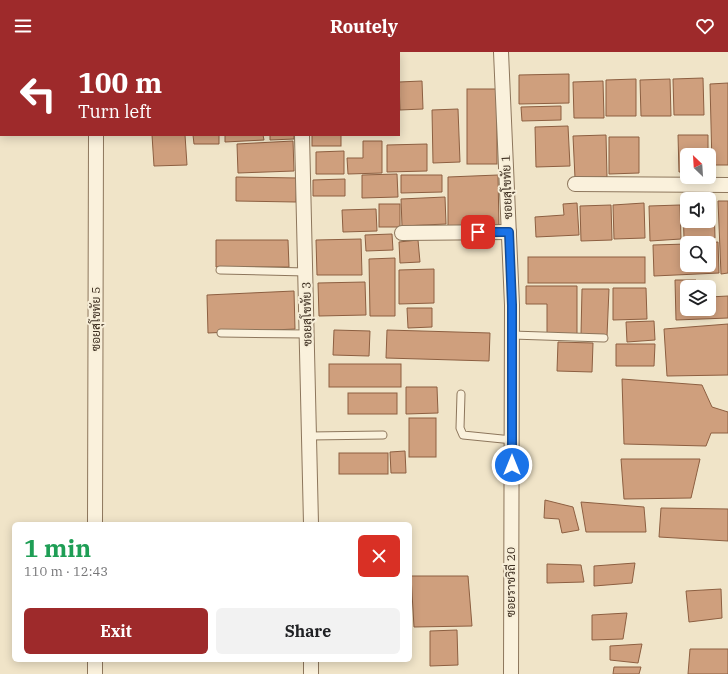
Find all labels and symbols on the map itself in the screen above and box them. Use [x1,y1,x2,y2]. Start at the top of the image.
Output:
north arrow [680,148,716,184]
street label: ซอยสุโขทัย 1 [498,154,517,220]
pin [461,215,495,249]
street label: ซอยสุโขทัย 3 [298,282,317,346]
street label: ซอยสุโขทัย 5 [88,287,105,351]
position arrow [491,444,533,486]
street label: ซอยราชวิถี 20 [503,547,518,617]

